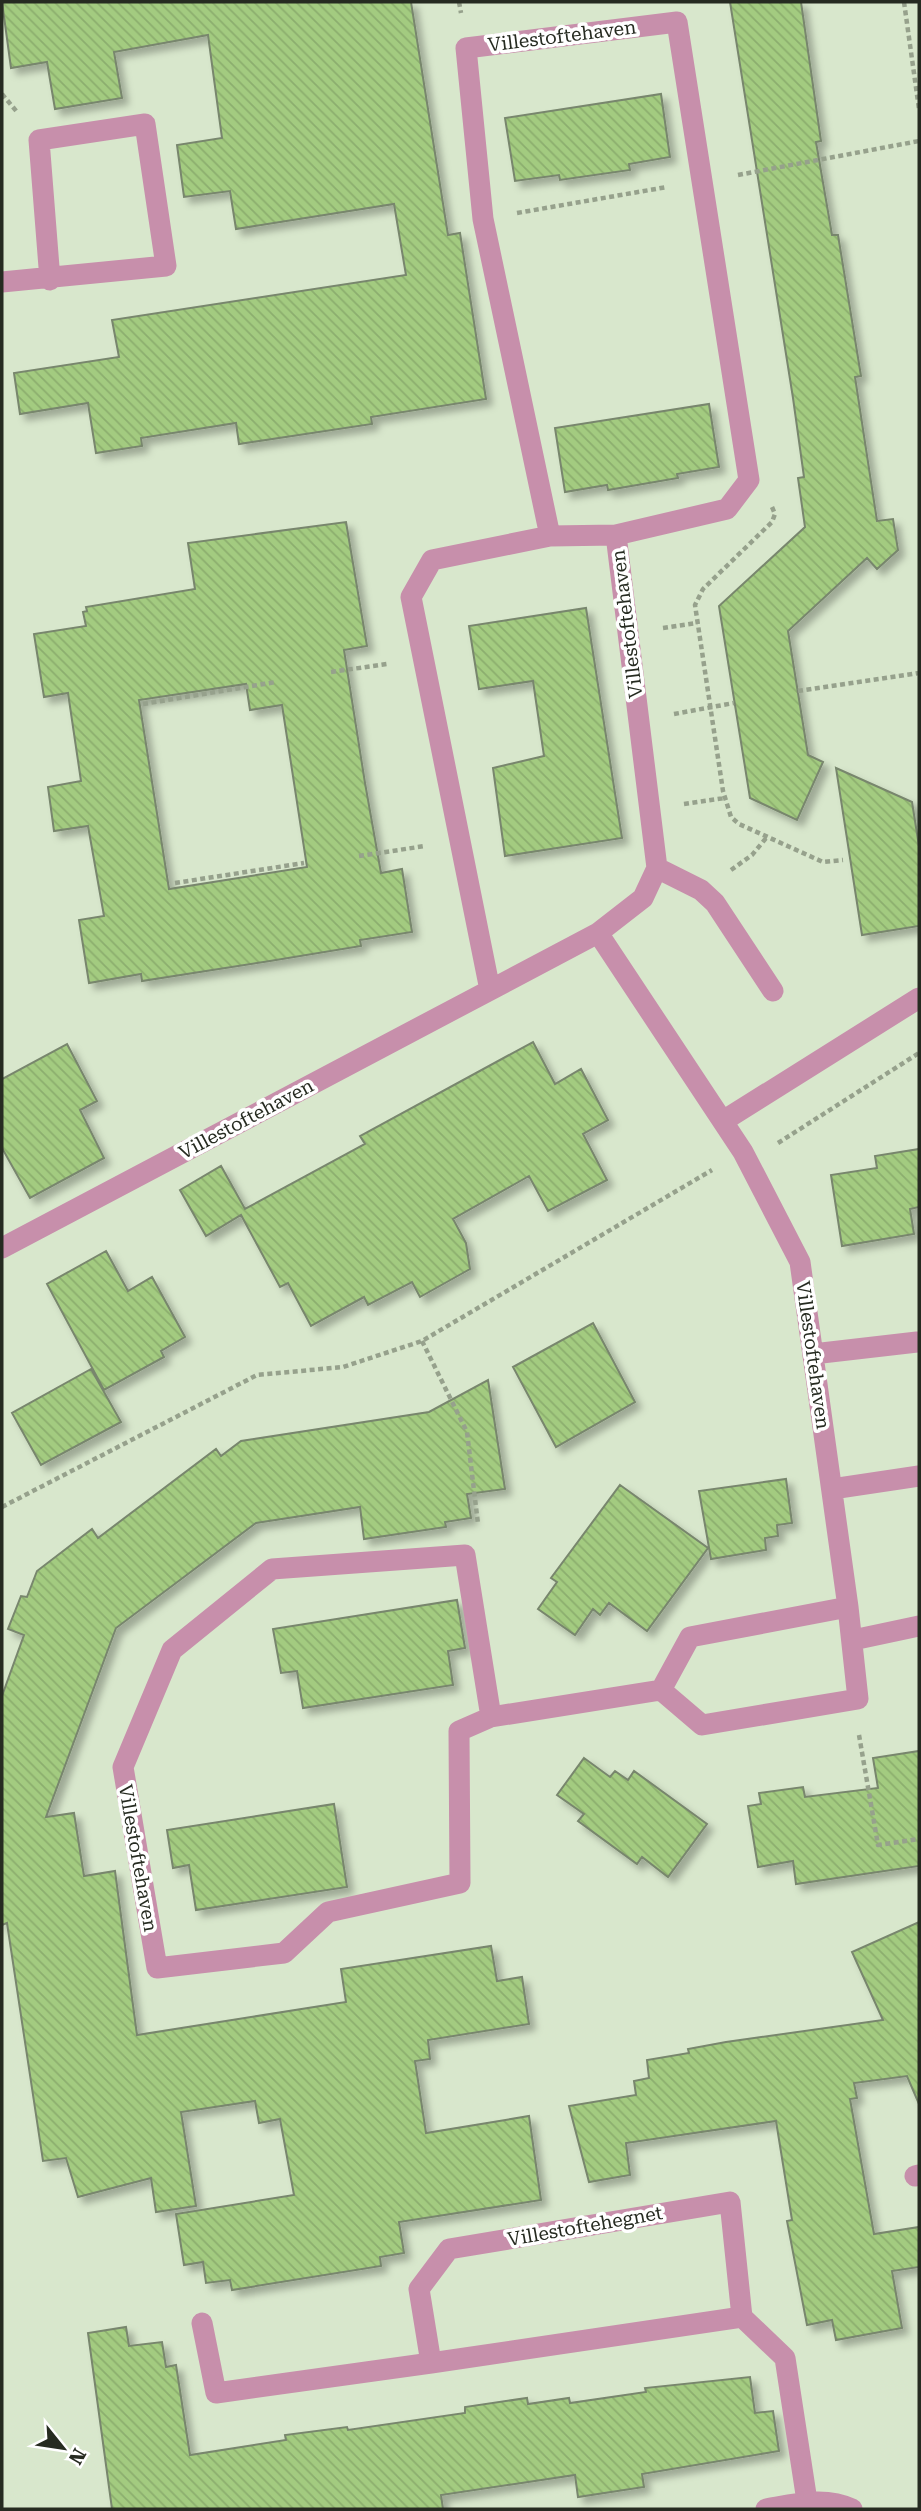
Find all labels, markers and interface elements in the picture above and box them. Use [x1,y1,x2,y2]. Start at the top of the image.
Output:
street label: Villestoftehaven [487,15,637,57]
street label: Villestoftehaven [606,549,648,699]
street label: Villestoftehaven [175,1074,317,1164]
street label: Villestoftehaven [791,1279,835,1431]
street label: Villestoftehaven [114,1783,162,1933]
street label: Villestoftehegnet [506,2201,664,2251]
north arrow [28,2413,98,2483]
text: N [63,2444,91,2469]

